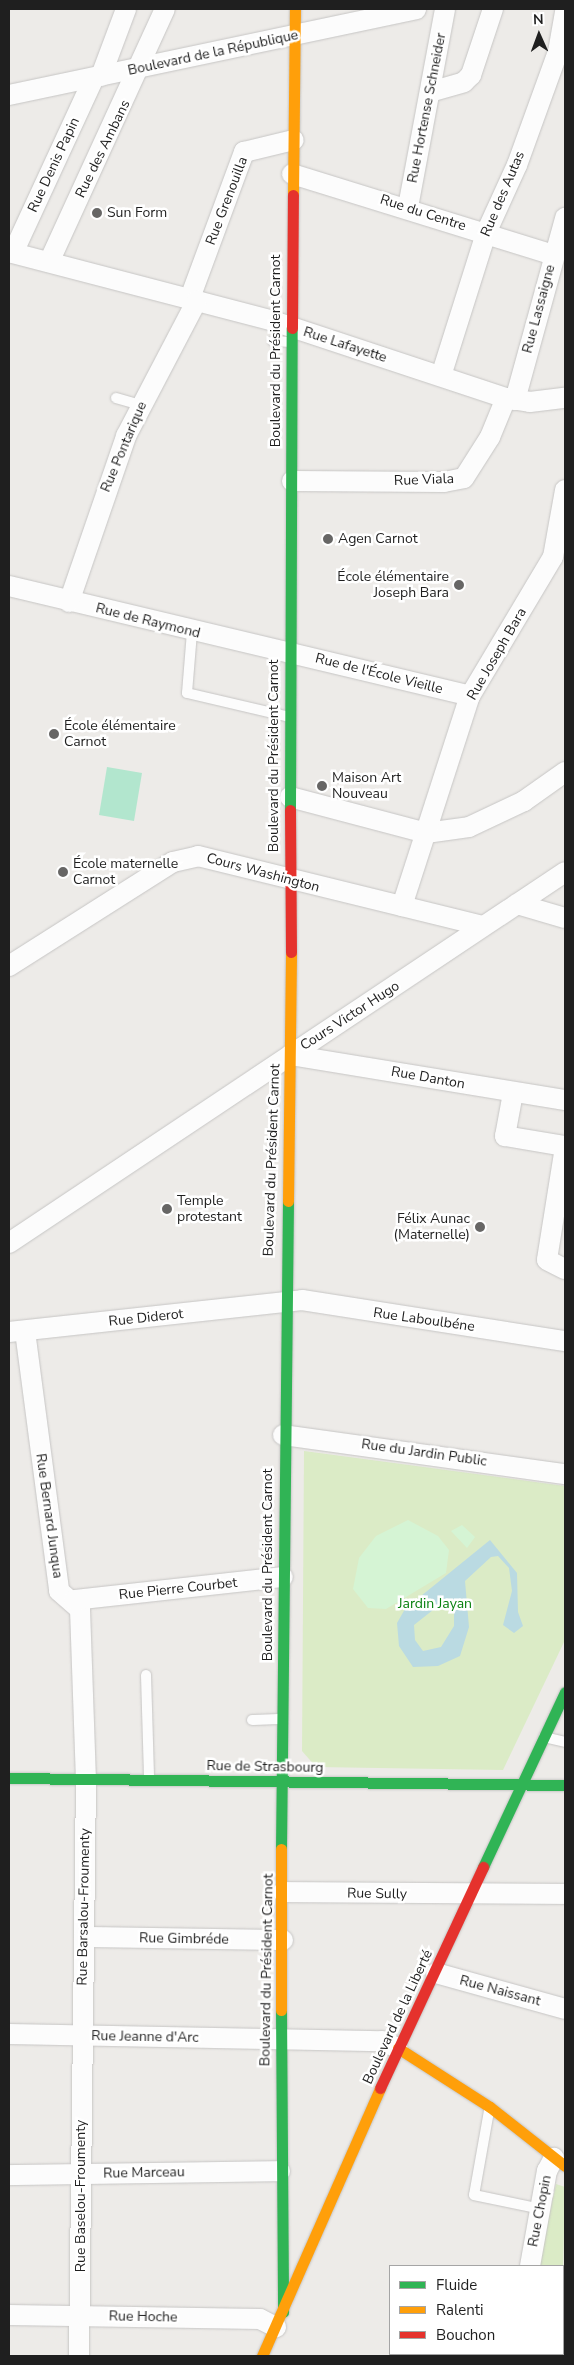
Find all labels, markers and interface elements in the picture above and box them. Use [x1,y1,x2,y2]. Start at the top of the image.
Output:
north arrow [514,10,564,60]
text: N [533,10,544,29]
street label: Boulevard de la République [126,27,300,79]
street label: Rue Hortense Schneider [404,32,450,184]
street label: Rue des Ambans [72,97,134,201]
street label: Rue Denis Papin [25,115,83,215]
street label: Rue des Autas [477,149,529,239]
street label: Rue Grenouilla [202,154,252,248]
street label: Rue du Centre [378,191,468,235]
place label: Sun Form [107,205,167,221]
marker: Sun Form [91,207,103,219]
street label: Boulevard du Président Carnot [268,255,284,447]
street label: Rue Lassaigne [519,263,559,355]
street label: Rue Lafayette [301,324,389,366]
street label: Rue Pontarique [97,399,151,495]
street label: Rue Viala [394,471,454,489]
place label: Agen Carnot [338,531,418,547]
marker: Agen Carnot [322,533,334,545]
place label: École élémentaire Joseph Bara [337,569,449,602]
marker: École élémentaire Joseph Bara [453,579,465,591]
street label: Rue de Raymond [94,600,202,642]
street label: Rue Joseph Bara [464,605,530,703]
street label: Rue de l'École Vieille [314,650,444,698]
street label: Boulevard du Président Carnot [266,660,282,852]
place label: École élémentaire Carnot [64,718,176,750]
marker: École élémentaire Carnot [48,728,60,740]
place label: Maison Art Nouveau [332,770,401,802]
marker: Maison Art Nouveau [316,780,328,792]
street label: Cours Washington [205,850,321,896]
place label: École maternelle Carnot [73,856,178,889]
marker: École maternelle Carnot [57,866,69,878]
street label: Cours Victor Hugo [297,978,403,1054]
street label: Boulevard du Président Carnot [260,1063,284,1257]
street label: Rue Danton [390,1063,466,1093]
place label: Temple protestant [177,1193,242,1226]
marker: Temple protestant [161,1203,173,1215]
place label: Félix Aunac (Maternelle) [394,1211,470,1244]
marker: Félix Aunac (Maternelle) [474,1221,486,1233]
street label: Rue Laboulbéne [372,1305,476,1335]
street label: Rue Diderot [108,1306,184,1330]
street label: Rue du Jardin Public [360,1436,488,1470]
street label: Rue Bernard Junqua [32,1452,66,1580]
street label: Boulevard du Président Carnot [260,1469,276,1661]
street label: Rue Pierre Courbet [118,1574,238,1604]
park label: Jardin Jayan [398,1596,472,1612]
street label: Rue de Strasbourg [206,1758,324,1776]
street label: Rue Barsalou-Froumenty [74,1828,94,1986]
street label: Boulevard du Président Carnot [257,1874,277,2066]
street label: Rue Sully [347,1885,407,1903]
street label: Rue Gimbréde [139,1930,229,1948]
street label: Boulevard de la Liberté [359,1947,437,2087]
street label: Rue Naissant [458,1972,542,2010]
street label: Rue Jeanne d'Arc [91,2028,199,2046]
street label: Rue Baselou-Froumenty [73,2120,89,2272]
street label: Rue Marceau [103,2164,185,2182]
street label: Rue Chopin [525,2174,555,2248]
legend [389,2265,564,2355]
text: Fluide [436,2275,477,2295]
text: Ralenti [436,2300,484,2320]
street label: Rue Hoche [109,2308,177,2326]
text: Bouchon [436,2325,495,2345]

